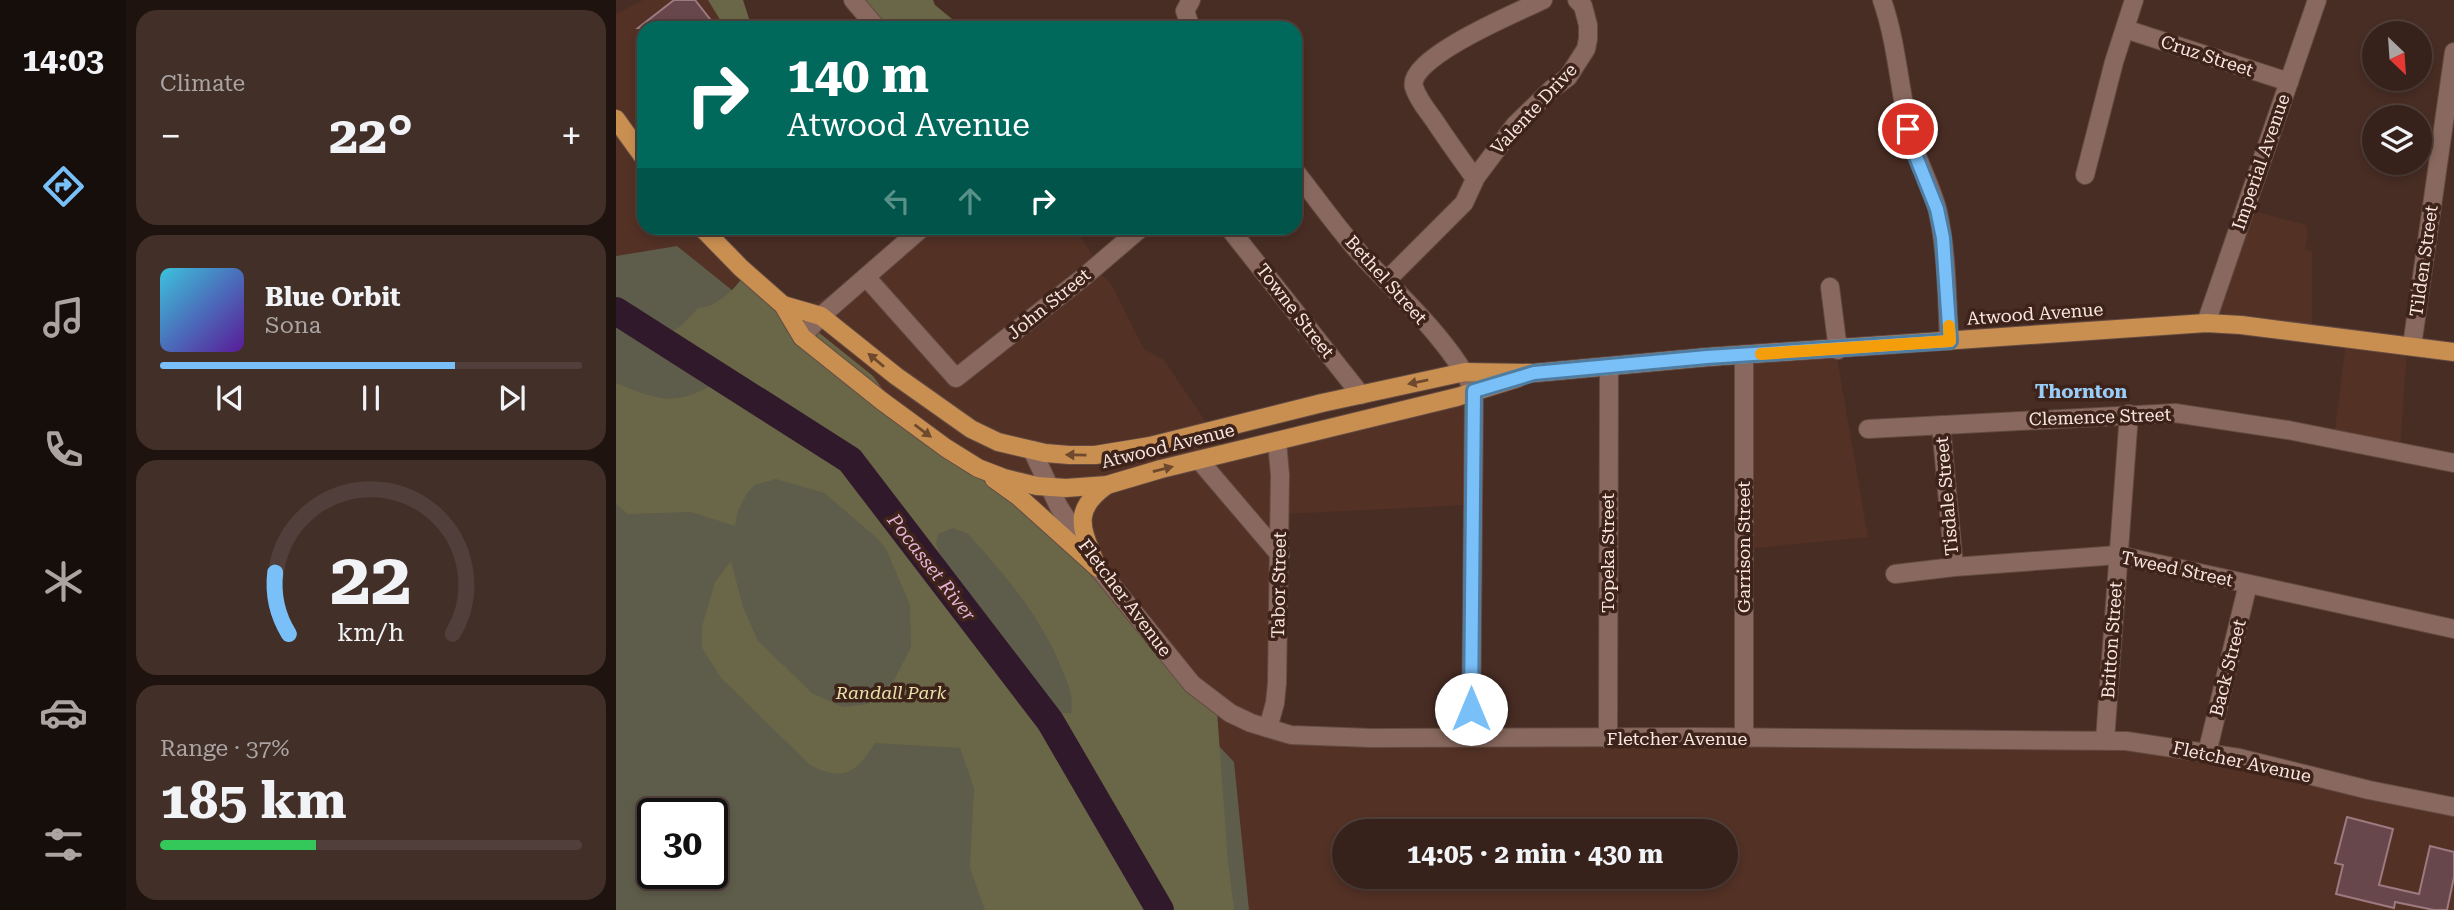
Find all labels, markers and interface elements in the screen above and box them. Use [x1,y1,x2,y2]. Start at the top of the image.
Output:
north arrow [2362,21,2432,91]
map controls [2362,21,2432,175]
street label: Cruz Street [2158,31,2256,80]
text: 14:03 [22,41,104,79]
text: 140 m [787,47,929,104]
icon: right [672,49,763,140]
street label: Valente Drive [1486,59,1581,158]
text: Climate [160,70,245,97]
street label: Imperial Avenue [2227,91,2294,233]
pin [1878,99,1938,159]
text: 22° [329,105,413,166]
button: layers [2362,105,2432,175]
text: Atwood Avenue [787,106,1030,144]
icon: arrive [1889,110,1927,148]
text: − [160,114,181,158]
text: + [561,114,582,158]
icon: directions [39,162,88,211]
icon: left [878,182,916,220]
icon: ahead [951,182,989,220]
icon: right [1024,182,1062,220]
street label: Tilden Street [2405,203,2442,318]
street label: Bethel Street [1341,231,1432,328]
street label: Towne Street [1252,259,1339,362]
street label: John Street [1003,264,1095,343]
text: Blue Orbit [265,282,401,312]
icon: music [39,293,88,342]
street label: Atwood Avenue [1966,298,2104,329]
text: Sona [265,312,321,339]
one-way arrow [868,352,886,367]
one-way arrow [1407,376,1429,387]
icon: previous [211,379,249,417]
icon: pause [352,379,390,417]
icon: next [493,379,531,417]
district label: Thornton [2035,380,2128,403]
street label: Clemence Street [2028,404,2172,429]
street label: Atwood Avenue [1099,419,1237,472]
one-way arrow [914,424,932,439]
icon: phone [39,425,88,474]
street label: Tisdale Street [1931,435,1962,556]
one-way arrow [1065,449,1087,461]
one-way arrow [1152,463,1174,474]
street label: Garrison Street [1733,481,1754,613]
street label: Topeka Street [1597,493,1618,613]
water label: Pocasset River [882,508,981,626]
street label: Tabor Street [1267,531,1290,639]
street label: Fletcher Avenue [1075,535,1176,660]
text: 22 [330,537,412,622]
street label: Tweed Street [2119,546,2235,591]
icon: climate [39,557,88,606]
street label: Britton Street [2097,580,2126,699]
text: km/h [338,617,404,646]
street label: Back Street [2205,617,2250,719]
position arrow [1434,672,1508,746]
park label: Randall Park [835,682,946,703]
icon: car [39,688,88,737]
street label: Fletcher Avenue [1607,728,1748,749]
text: Range · 37% [160,735,289,762]
street label: Fletcher Avenue [2171,737,2313,786]
text: 185 km [160,770,347,831]
speed limit sign: 30 [637,798,728,889]
icon: filters [39,820,88,869]
text: 14:05 · 2 min · 430 m [1407,839,1663,869]

